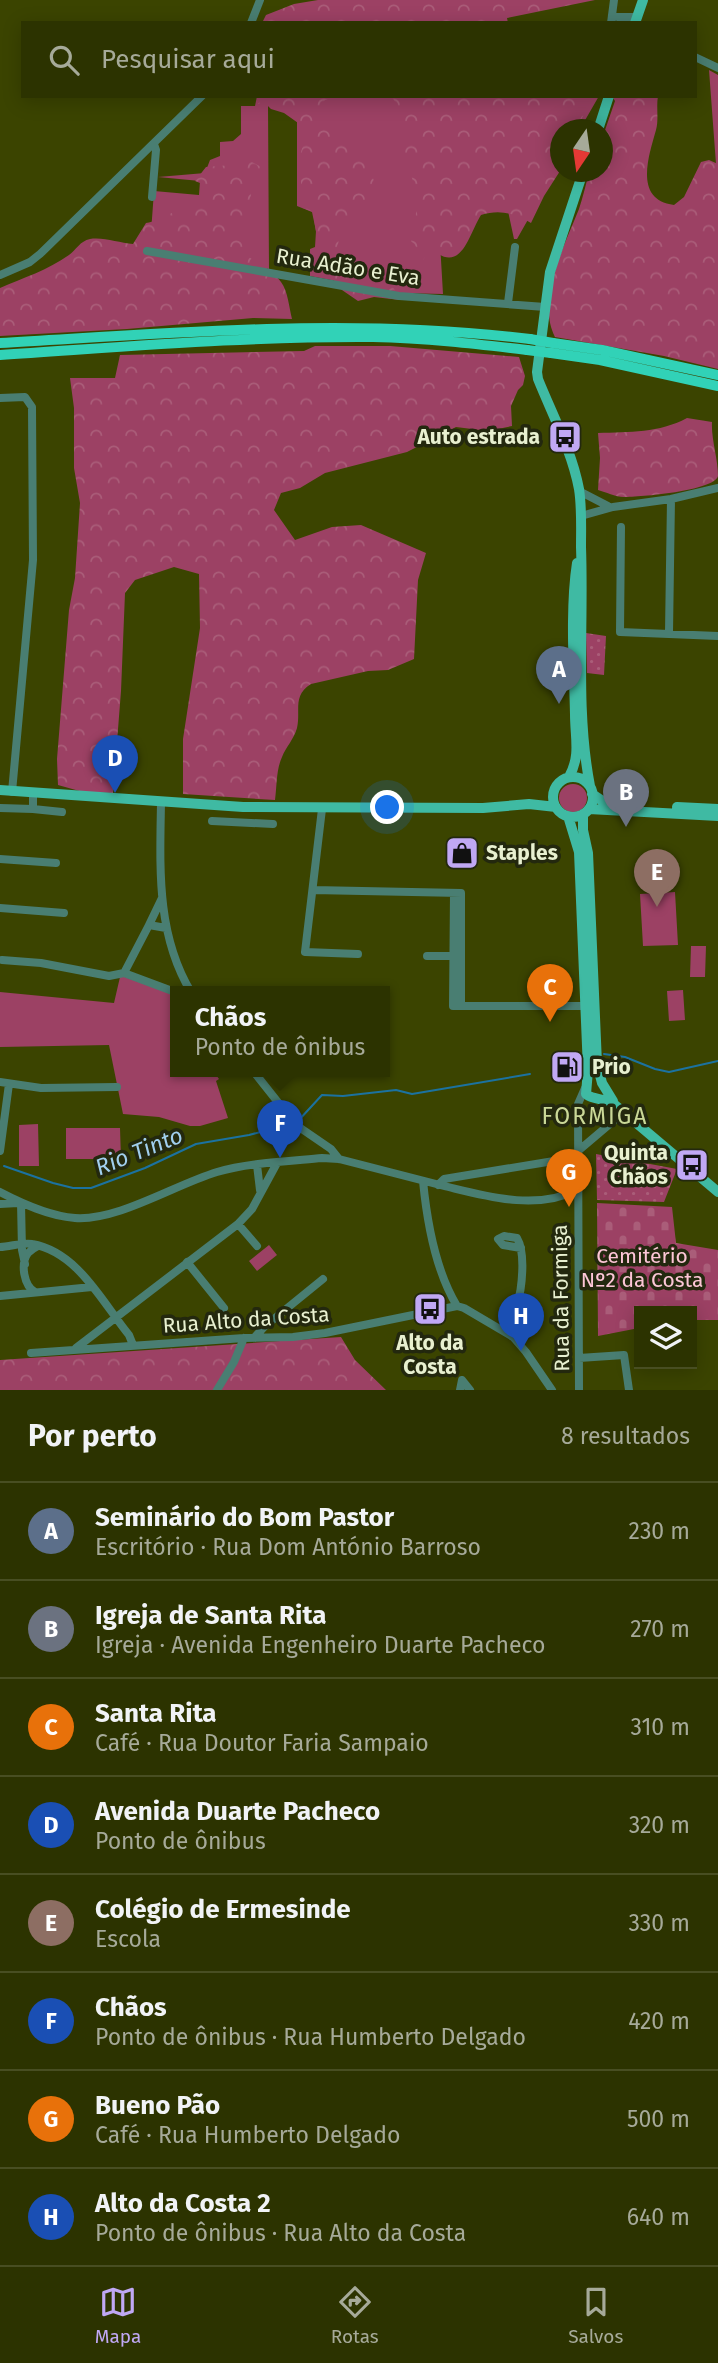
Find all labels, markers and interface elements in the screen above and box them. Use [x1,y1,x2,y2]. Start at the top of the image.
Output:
search box [21,21,697,98]
icon: search [45,41,83,79]
text: Pesquisar aqui [101,44,275,75]
north arrow [550,119,613,182]
street label: Rua Adão e Eva [274,243,422,291]
bus stop icon: Auto estrada [546,418,584,456]
place label: Auto estrada [416,424,540,450]
pin: A [536,646,582,704]
pin: D [92,735,138,793]
pin: B [603,769,649,827]
your location [370,790,404,824]
shop icon: Staples [443,834,481,872]
place label: Staples [486,840,558,866]
pin: E [634,849,680,907]
pin: C [527,964,573,1022]
popup [170,986,390,1077]
text: Chãos [195,1002,266,1033]
text: Ponto de ônibus [195,1033,365,1061]
fuel station icon: Prio [548,1048,586,1086]
place label: Prio [592,1054,631,1080]
pin: F [257,1100,303,1158]
district label: FORMIGA [541,1102,649,1130]
water label: Rio Tinto [91,1121,187,1181]
place label: Quinta Chãos [604,1140,668,1190]
bus stop icon: Quinta Chãos [673,1146,711,1184]
pin: G [546,1149,592,1207]
street label: Rua da Formiga [547,1224,575,1372]
park label: Cemitério Nº2 da Costa [581,1243,703,1293]
bus stop icon: Alto da Costa [411,1290,449,1328]
pin: H [498,1293,544,1351]
street label: Rua Alto da Costa [162,1301,330,1339]
map controls [634,1306,697,1369]
button: layers [634,1306,697,1369]
place label: Alto da Costa [395,1330,464,1380]
text: Por perto [28,1418,157,1454]
text: 8 resultados [561,1422,690,1450]
text: Seminário do Bom Pastor [95,1502,394,1533]
text: A [44,1517,58,1545]
text: 230 m [629,1517,690,1545]
text: Escritório · Rua Dom António Barroso [95,1533,481,1561]
text: Igreja de Santa Rita [95,1600,326,1631]
text: B [44,1615,58,1643]
text: 270 m [630,1615,690,1643]
text: Igreja · Avenida Engenheiro Duarte Pacheco [95,1631,546,1659]
text: Santa Rita [95,1698,217,1729]
text: C [44,1713,58,1741]
text: 310 m [630,1713,690,1741]
text: Café · Rua Doutor Faria Sampaio [95,1729,429,1757]
text: Avenida Duarte Pacheco [95,1796,380,1827]
text: D [44,1811,58,1839]
text: 320 m [629,1811,690,1839]
text: Ponto de ônibus [95,1827,266,1855]
text: Colégio de Ermesinde [95,1894,351,1925]
text: E [45,1909,57,1937]
text: 330 m [628,1909,690,1937]
text: Escola [95,1925,161,1953]
text: Chãos [95,1992,167,2023]
text: F [45,2007,57,2035]
text: 420 m [628,2007,690,2035]
text: Ponto de ônibus · Rua Humberto Delgado [95,2023,526,2051]
text: Bueno Pão [95,2090,220,2121]
text: G [44,2105,58,2133]
text: 500 m [627,2105,690,2133]
text: Café · Rua Humberto Delgado [95,2121,400,2149]
text: Alto da Costa 2 [95,2188,271,2219]
text: H [43,2203,59,2231]
text: 640 m [627,2203,690,2231]
text: Ponto de ônibus · Rua Alto da Costa [95,2219,466,2247]
tab: Mapa [95,2283,141,2348]
tab: Rotas [331,2283,379,2348]
tab: Salvos [568,2283,623,2348]

